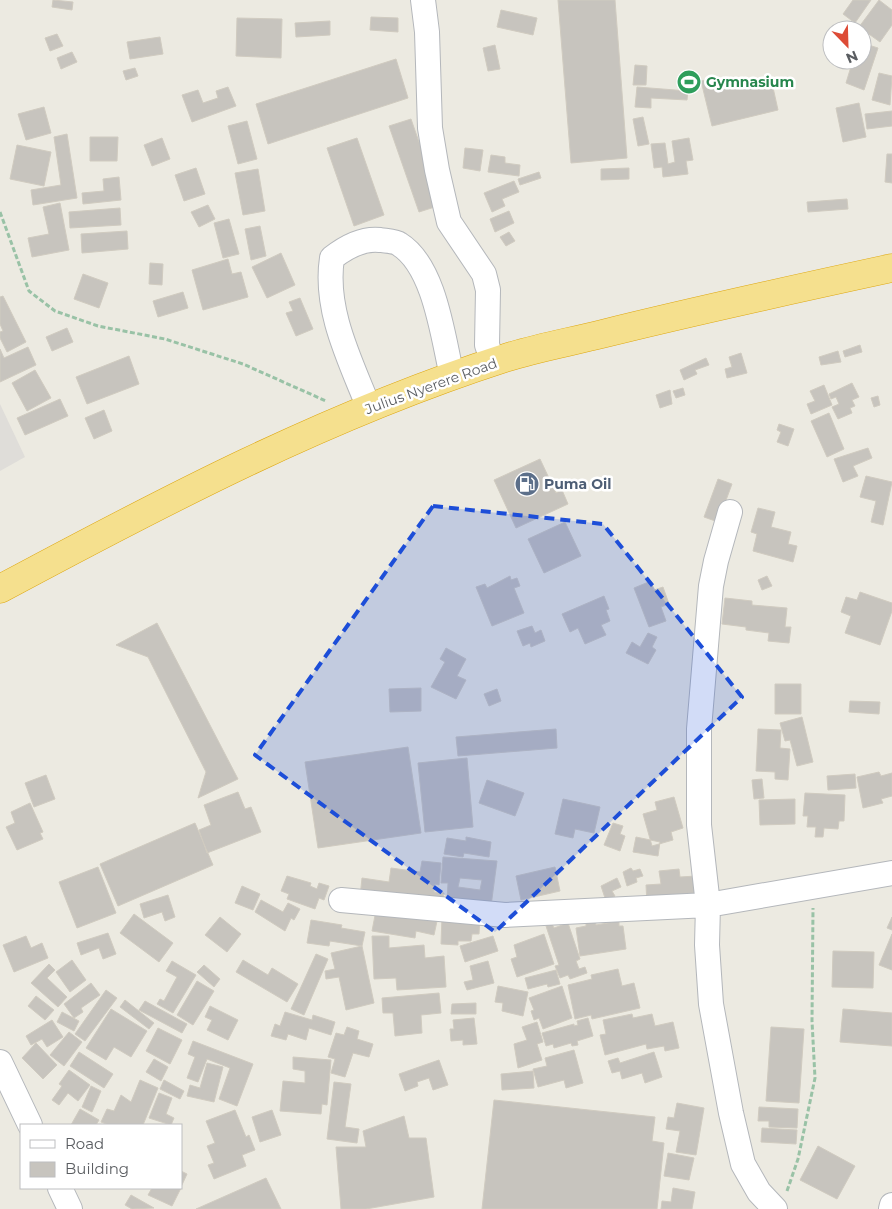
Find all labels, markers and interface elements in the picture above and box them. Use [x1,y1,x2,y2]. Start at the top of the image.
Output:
north arrow [822,20,872,70]
text: N [843,46,861,67]
sports icon: Gymnasium [676,69,702,95]
place label: Gymnasium [706,73,794,91]
street label: Julius Nyerere Road [362,354,499,419]
fuel station icon: Puma Oil [514,471,540,497]
place label: Puma Oil [544,475,611,493]
legend [20,1124,182,1189]
text: Road [65,1134,104,1153]
text: Building [65,1159,129,1178]

